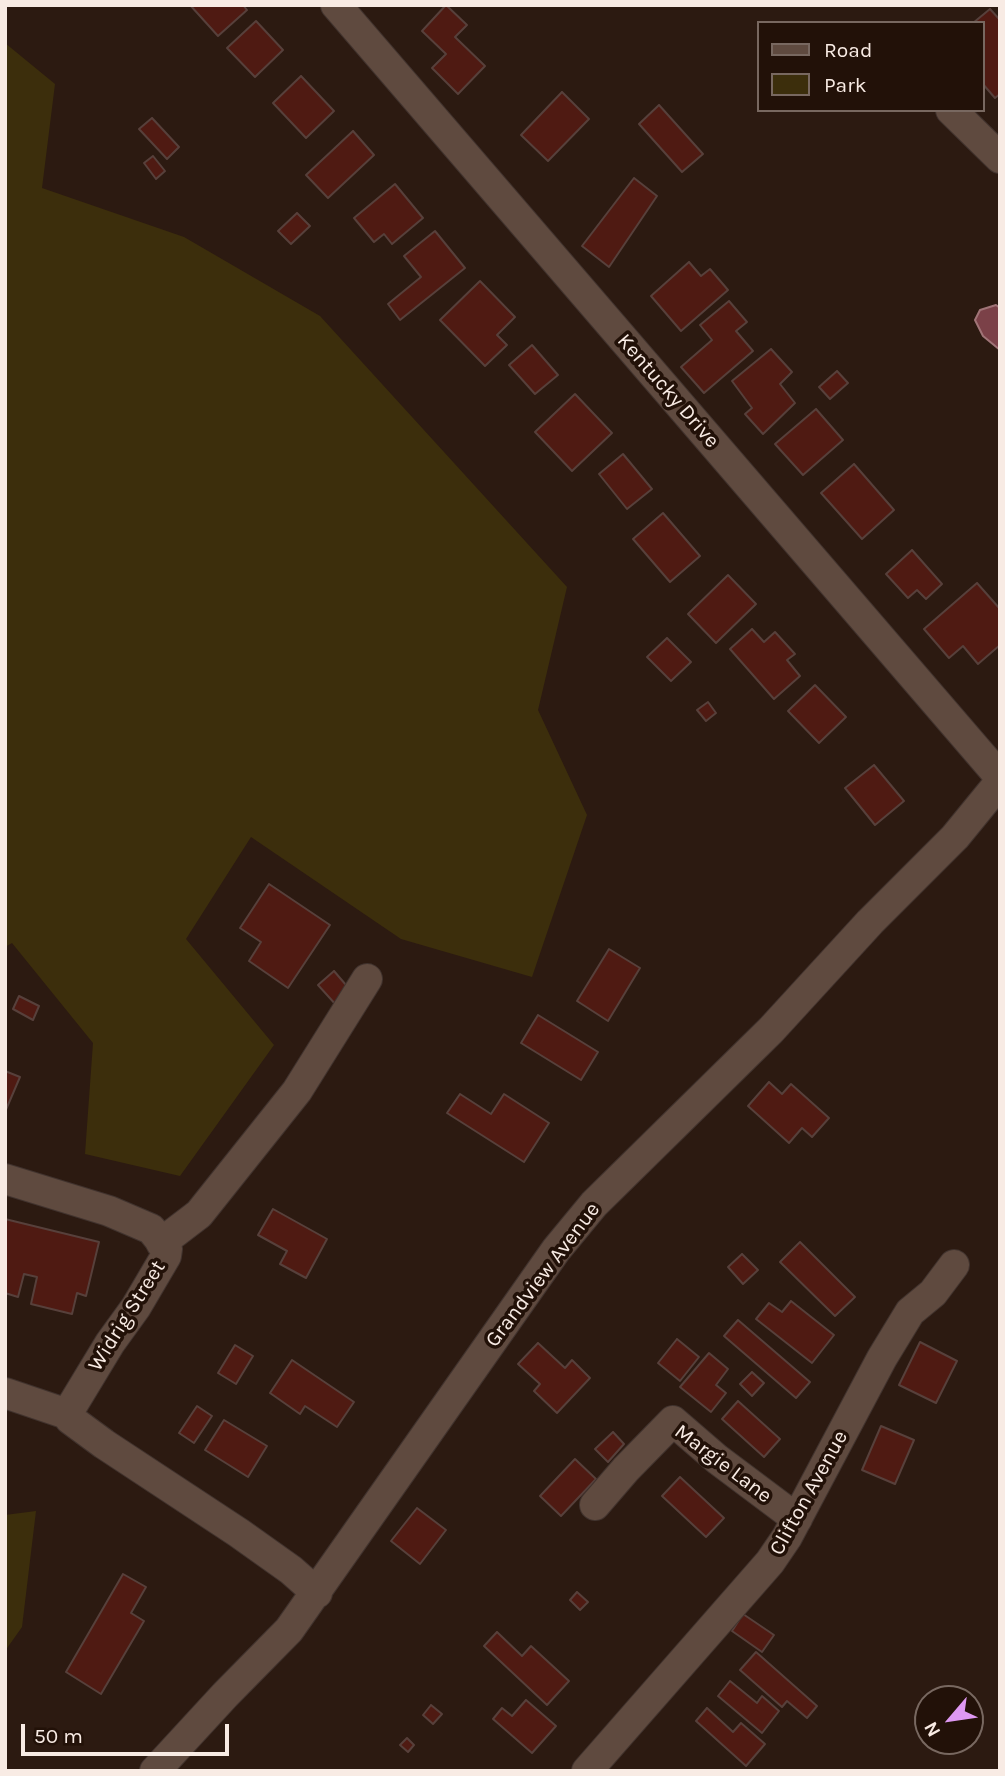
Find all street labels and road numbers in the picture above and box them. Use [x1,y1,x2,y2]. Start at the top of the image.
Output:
street label: Kentucky Drive [612,329,724,453]
street label: Grandview Avenue [480,1198,606,1352]
street label: Widrig Street [83,1256,171,1376]
street label: Margie Lane [669,1419,777,1509]
street label: Clifton Avenue [764,1426,854,1560]

